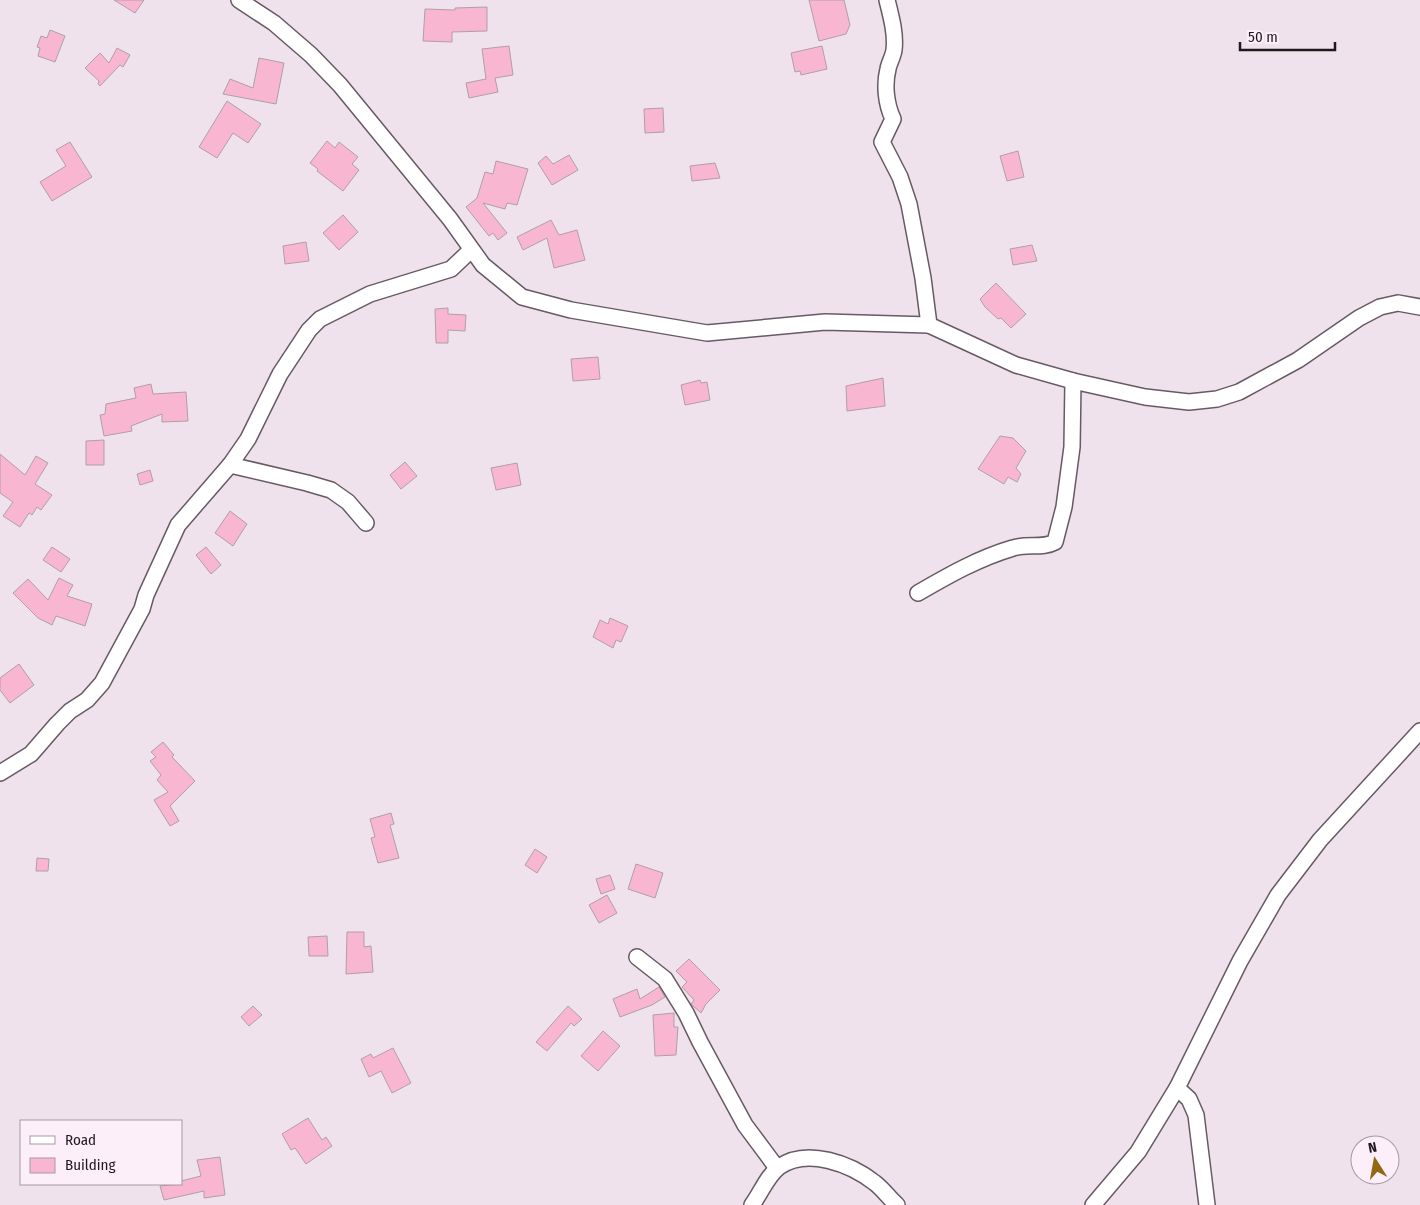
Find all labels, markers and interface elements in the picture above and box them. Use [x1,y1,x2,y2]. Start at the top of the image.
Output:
scale bar [1240,20,1335,52]
text: 50 m [1248,28,1278,46]
legend [20,1120,182,1185]
text: Road [65,1131,96,1149]
north arrow [1350,1135,1400,1185]
text: N [1367,1139,1378,1157]
text: Building [65,1156,116,1174]

